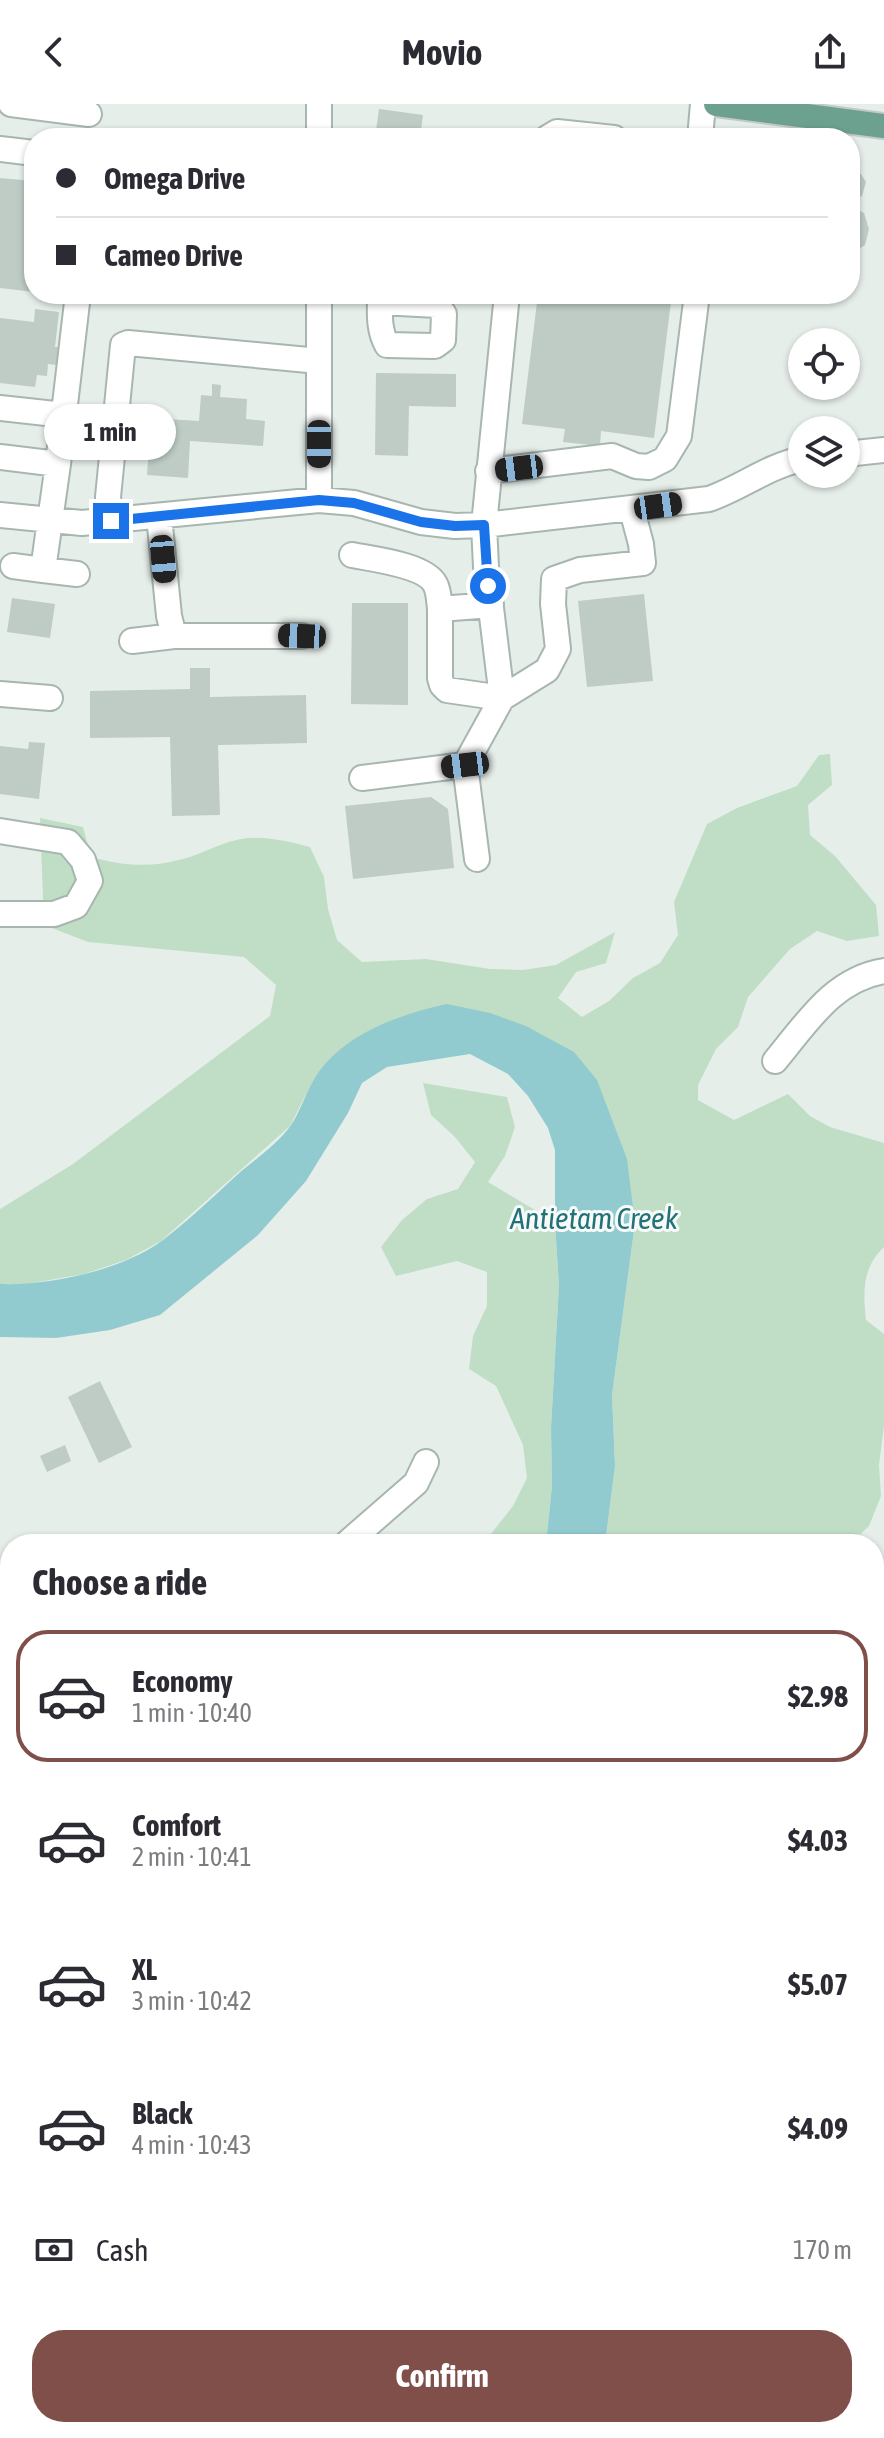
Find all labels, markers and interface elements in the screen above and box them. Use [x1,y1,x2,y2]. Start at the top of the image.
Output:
icon: back [32,30,76,74]
icon: share [808,30,852,74]
text: Movio [402,31,482,73]
text: Omega Drive [104,161,245,195]
text: Cameo Drive [104,238,243,272]
map controls [788,328,860,488]
button: locate [788,328,860,400]
callout: 1 min [45,405,177,461]
button: layers [788,416,860,488]
text: 1 min [83,417,137,447]
car [307,420,331,468]
car [494,453,544,483]
car [633,491,683,521]
route end [93,503,129,539]
car [149,534,177,584]
route start [470,568,506,604]
car [278,623,326,649]
car [440,750,490,780]
water label: Antietam Creek [509,1201,679,1235]
text: Choose a ride [32,1561,207,1603]
icon: car [36,1660,108,1732]
text: Economy [132,1664,233,1698]
text: $2.98 [788,1679,848,1713]
text: 1 min · 10:40 [132,1698,252,1728]
icon: car [36,1804,108,1876]
text: Comfort [132,1808,221,1842]
text: $4.03 [788,1823,848,1857]
text: 2 min · 10:41 [132,1842,252,1872]
icon: car [36,1948,108,2020]
text: XL [132,1952,157,1986]
text: $5.07 [788,1967,848,2001]
text: 3 min · 10:42 [132,1986,252,2016]
icon: car [36,2092,108,2164]
text: Black [132,2096,192,2130]
text: $4.09 [788,2111,848,2145]
text: 4 min · 10:43 [132,2130,252,2160]
icon: cash [32,2228,76,2272]
text: Cash [96,2233,149,2267]
text: 170 m [793,2235,852,2265]
button: Confirm [32,2330,852,2422]

